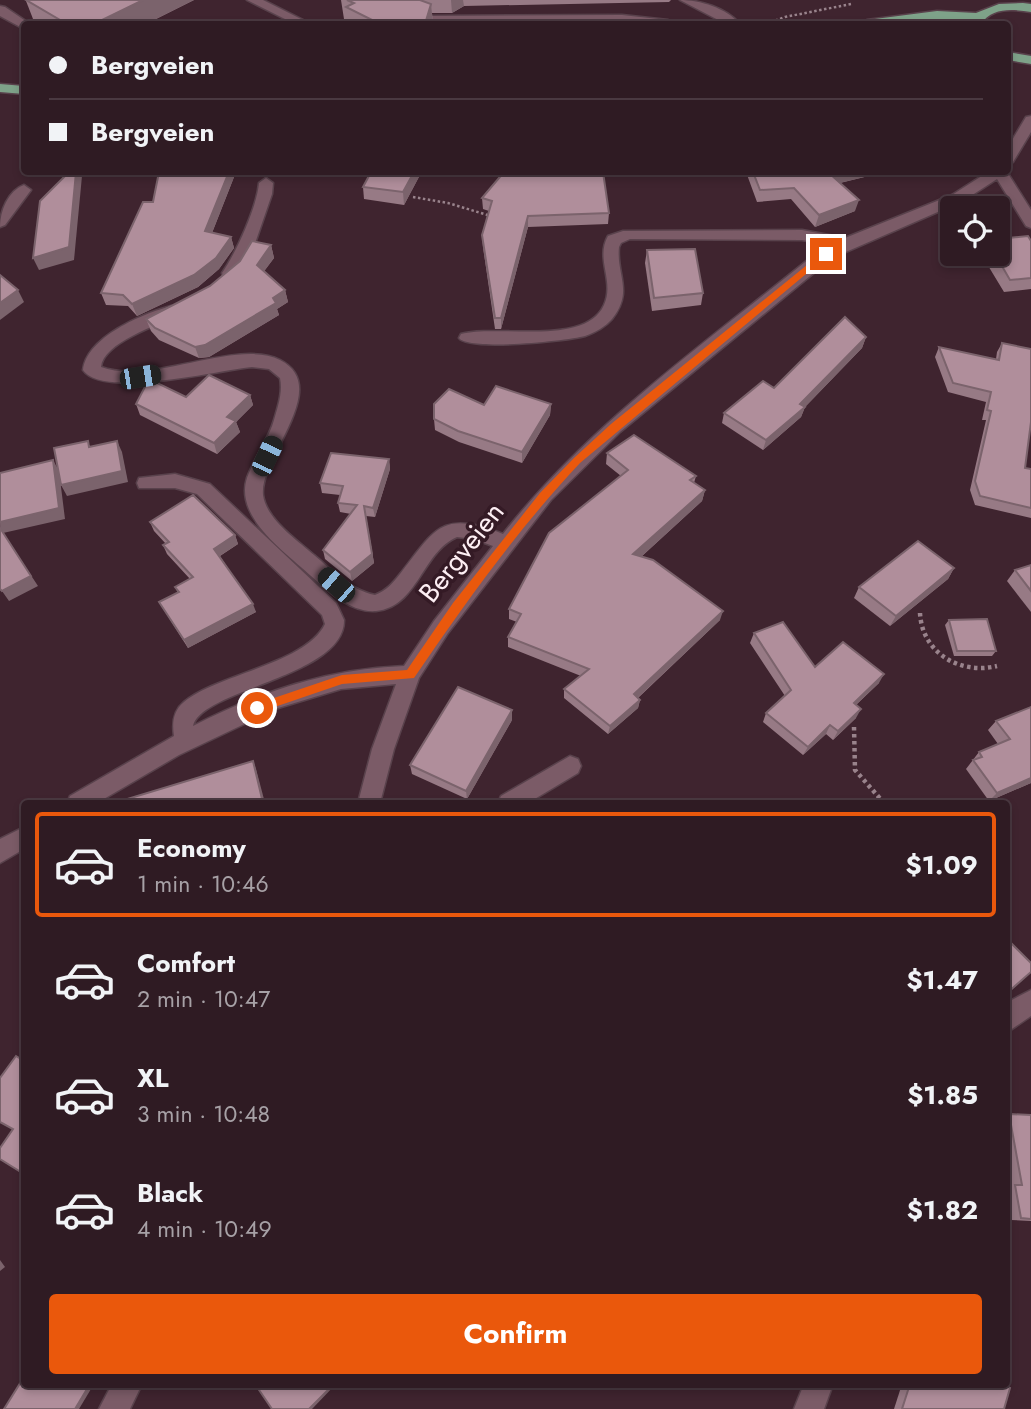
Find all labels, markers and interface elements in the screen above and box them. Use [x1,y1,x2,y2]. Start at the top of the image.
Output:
text: Bergveien [91,46,215,84]
text: Bergveien [91,113,215,151]
map controls [940,196,1010,266]
button: locate [940,196,1010,266]
route end [810,238,842,270]
car [118,363,163,391]
car [249,433,286,479]
street label: Bergveien [409,493,514,611]
car [314,563,359,607]
route start [241,692,273,724]
text: Economy [137,829,246,867]
icon: car [53,833,116,896]
text: $1.09 [906,846,978,884]
text: 1 min · 10:46 [137,867,269,901]
text: Comfort [137,944,235,982]
icon: car [53,948,116,1011]
text: $1.47 [906,961,978,999]
text: 2 min · 10:47 [137,982,270,1016]
text: XL [137,1059,169,1097]
icon: car [53,1063,116,1126]
text: $1.85 [907,1076,978,1114]
text: 3 min · 10:48 [137,1097,270,1131]
text: Black [137,1174,203,1212]
icon: car [53,1178,116,1241]
text: $1.82 [907,1191,978,1229]
text: 4 min · 10:49 [137,1212,272,1246]
button: Confirm [49,1294,982,1374]

